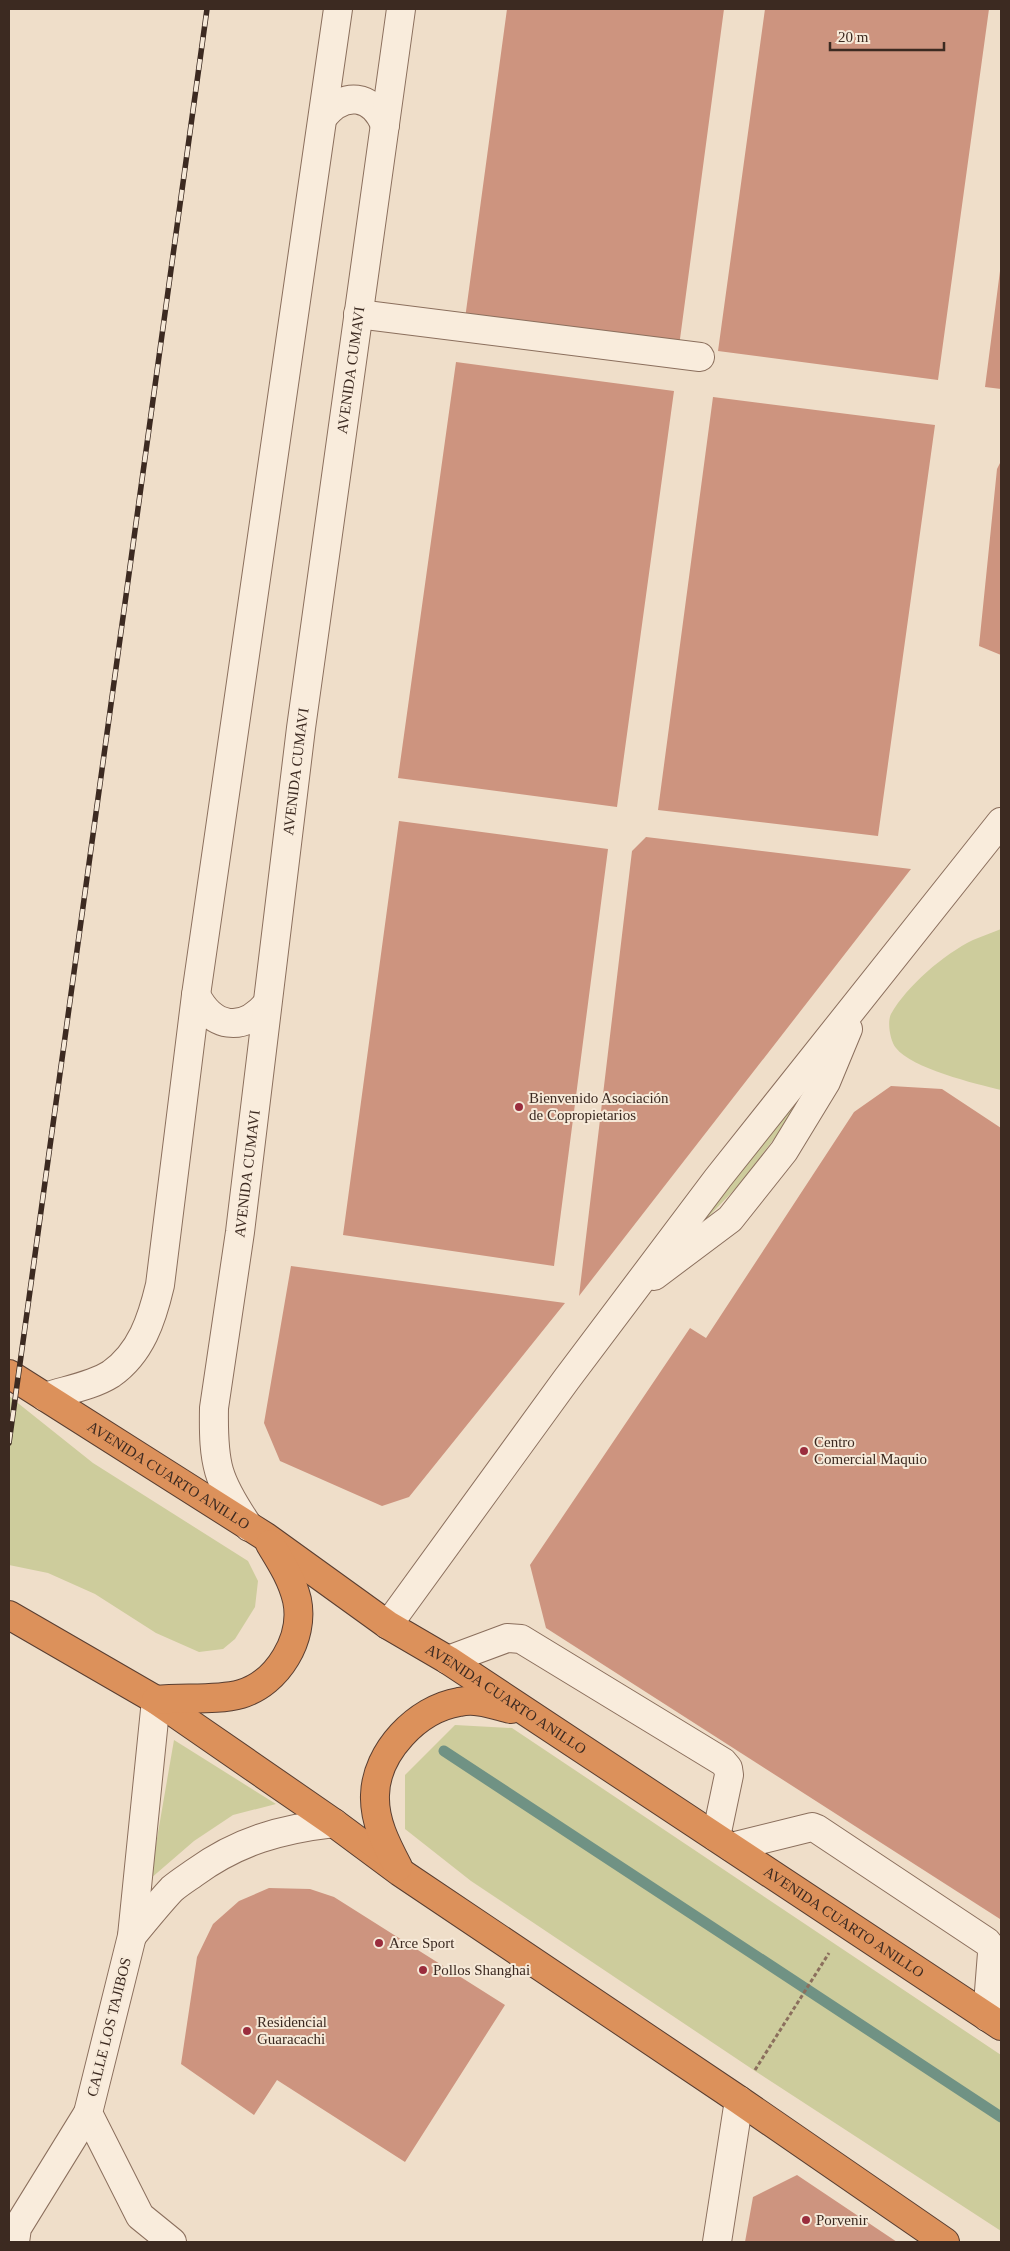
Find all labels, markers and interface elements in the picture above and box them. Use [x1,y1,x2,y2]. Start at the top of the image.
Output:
scale bar [830,20,944,52]
text: 20 m [838,29,869,45]
street label: AVENIDA CUMAVI [334,306,368,435]
street label: AVENIDA CUMAVI [280,707,312,836]
place label: Bienvenido Asociación de Copropietarios [529,1090,669,1123]
marker: Bienvenido Asociación de Copropietarios [513,1101,525,1113]
street label: AVENIDA CUMAVI [231,1109,263,1238]
street label: AVENIDA CUARTO ANILLO [85,1418,253,1533]
place label: Centro Comercial Maquio [814,1434,927,1467]
marker: Centro Comercial Maquio [798,1445,810,1457]
street label: AVENIDA CUARTO ANILLO [423,1641,589,1757]
street label: AVENIDA CUARTO ANILLO [761,1863,927,1981]
place label: Arce Sport [389,1935,455,1951]
marker: Arce Sport [373,1937,385,1949]
street label: CALLE LOS TAJIBOS [84,1956,134,2098]
place label: Pollos Shanghai [433,1962,530,1978]
marker: Pollos Shanghai [417,1964,429,1976]
place label: Residencial Guaracachi [257,2014,327,2047]
marker: Residencial Guaracachi [241,2025,253,2037]
place label: Porvenir [816,2212,868,2228]
marker: Porvenir [800,2214,812,2226]

